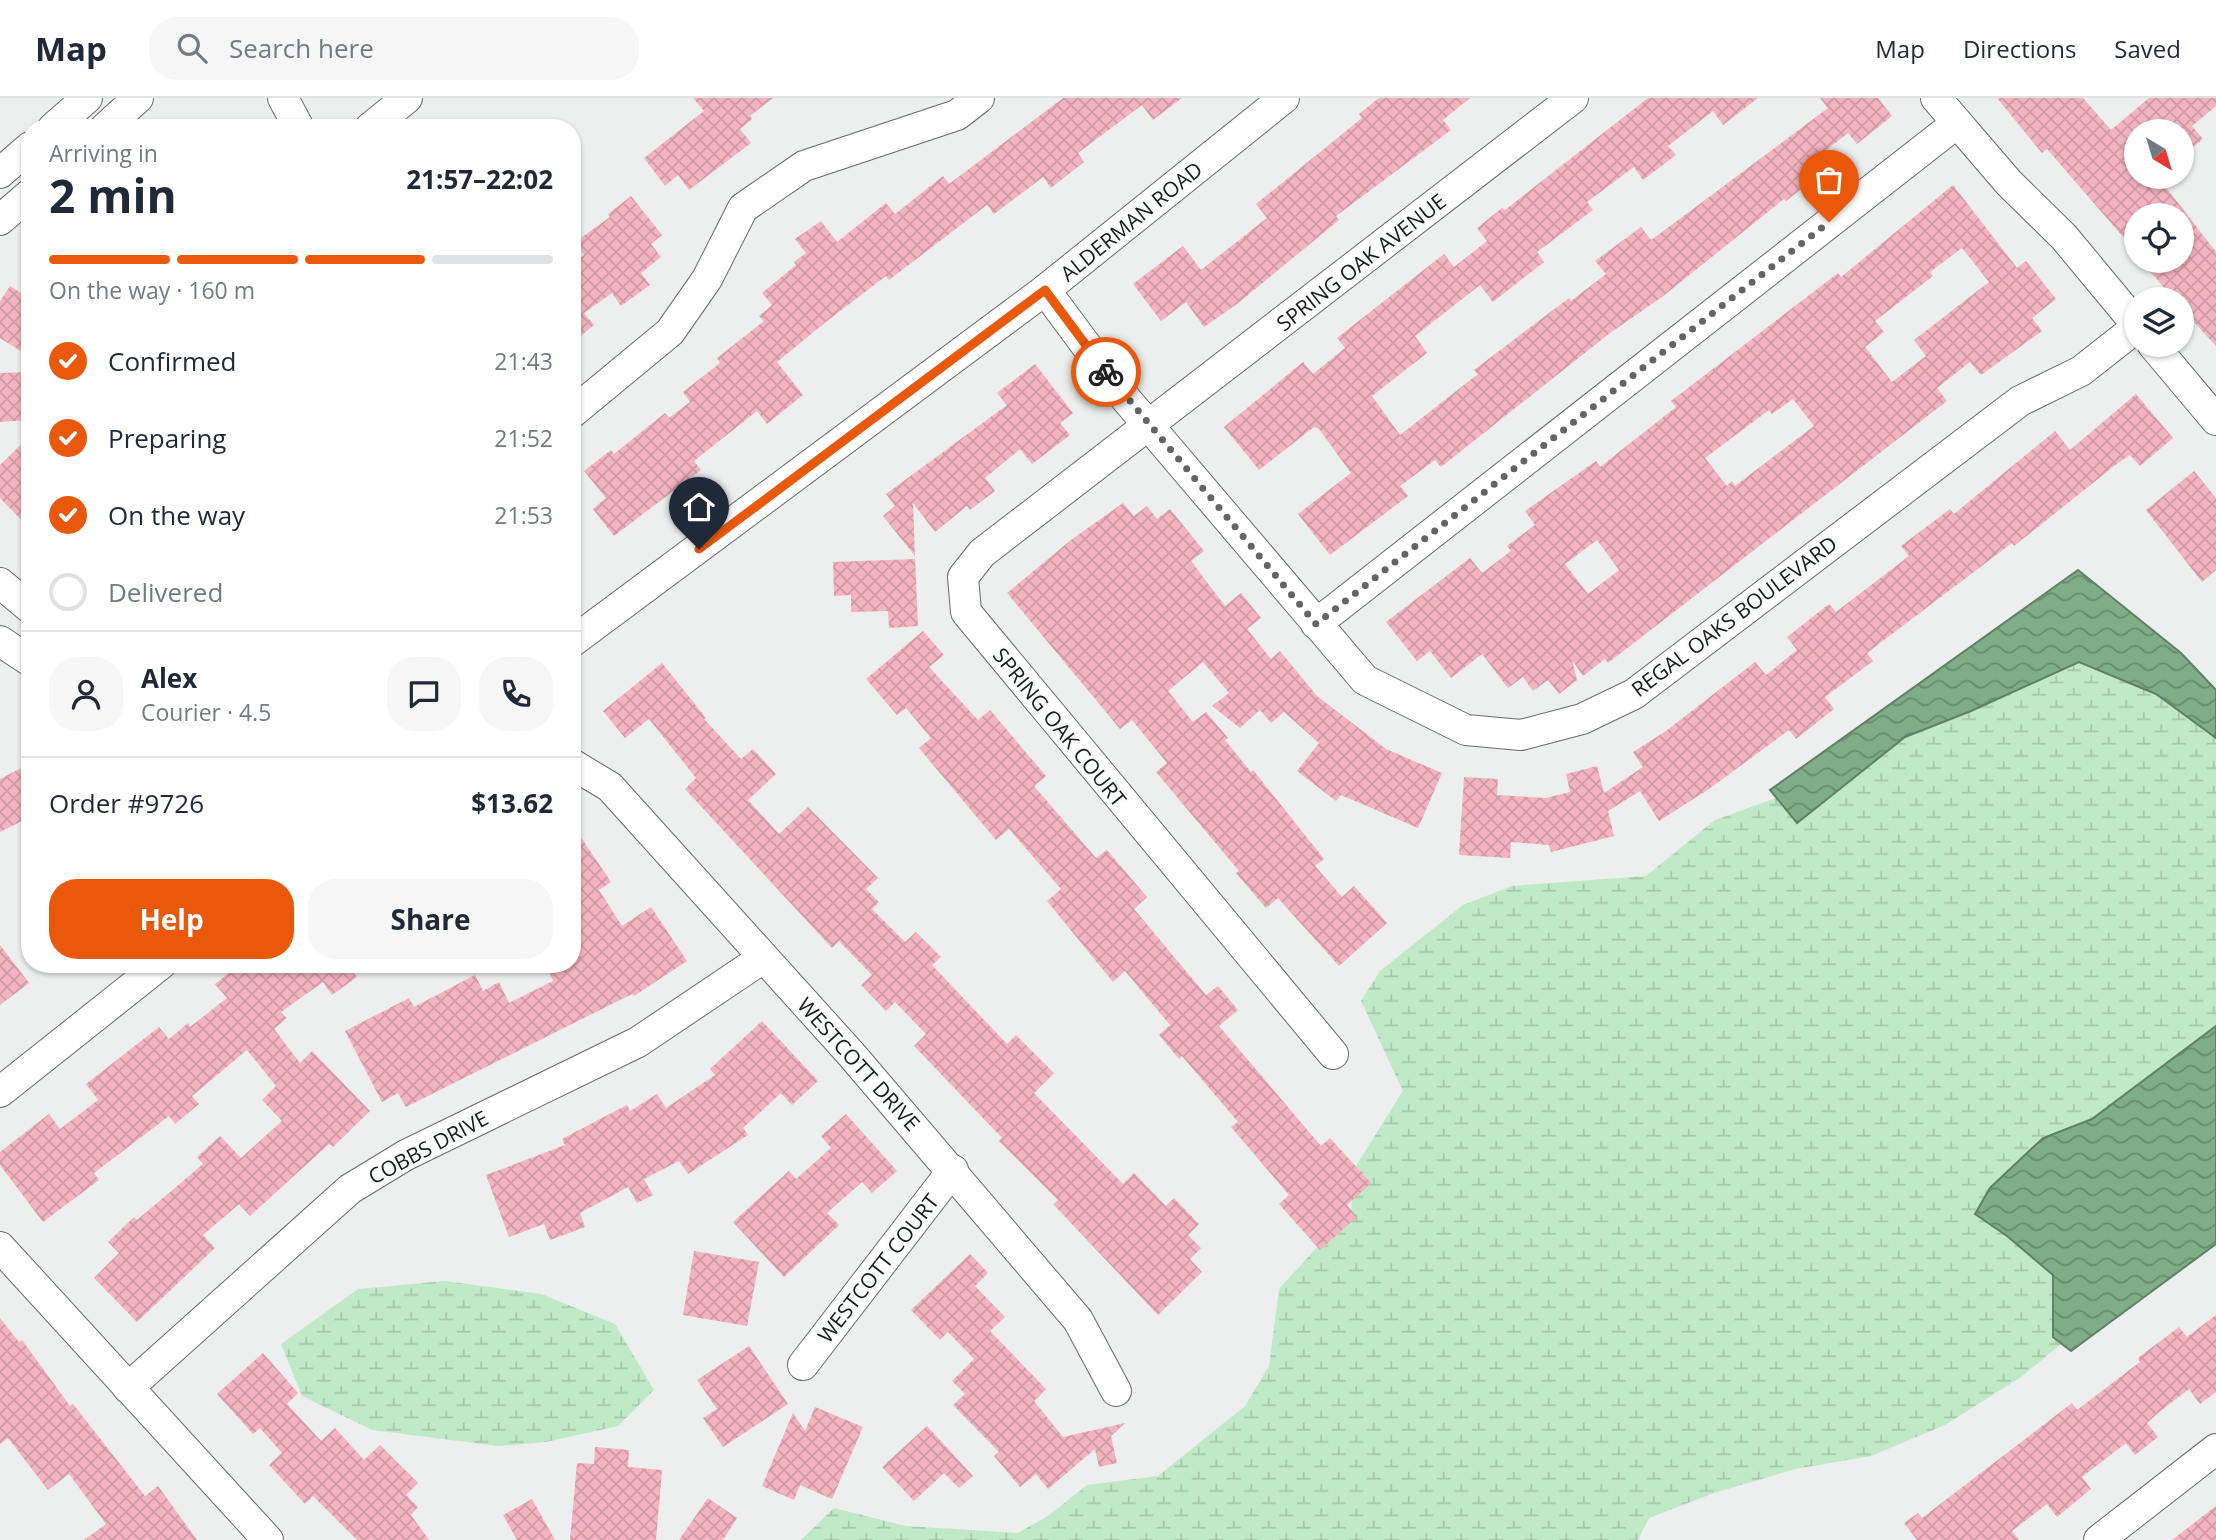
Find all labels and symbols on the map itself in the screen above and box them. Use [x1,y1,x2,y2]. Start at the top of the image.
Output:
north arrow [2124,119,2194,189]
pin [1799,150,1859,222]
street label: ALDERMAN ROAD [1054,155,1208,287]
street label: SPRING OAK AVENUE [1271,187,1451,337]
courier [1071,337,1141,407]
pin [669,477,729,549]
street label: REGAL OAKS BOULEVARD [1625,529,1843,703]
street label: SPRING OAK COURT [987,642,1133,813]
street label: WESTCOTT DRIVE [792,991,926,1137]
street label: COBBS DRIVE [363,1104,493,1190]
street label: WESTCOTT COURT [811,1187,945,1348]

